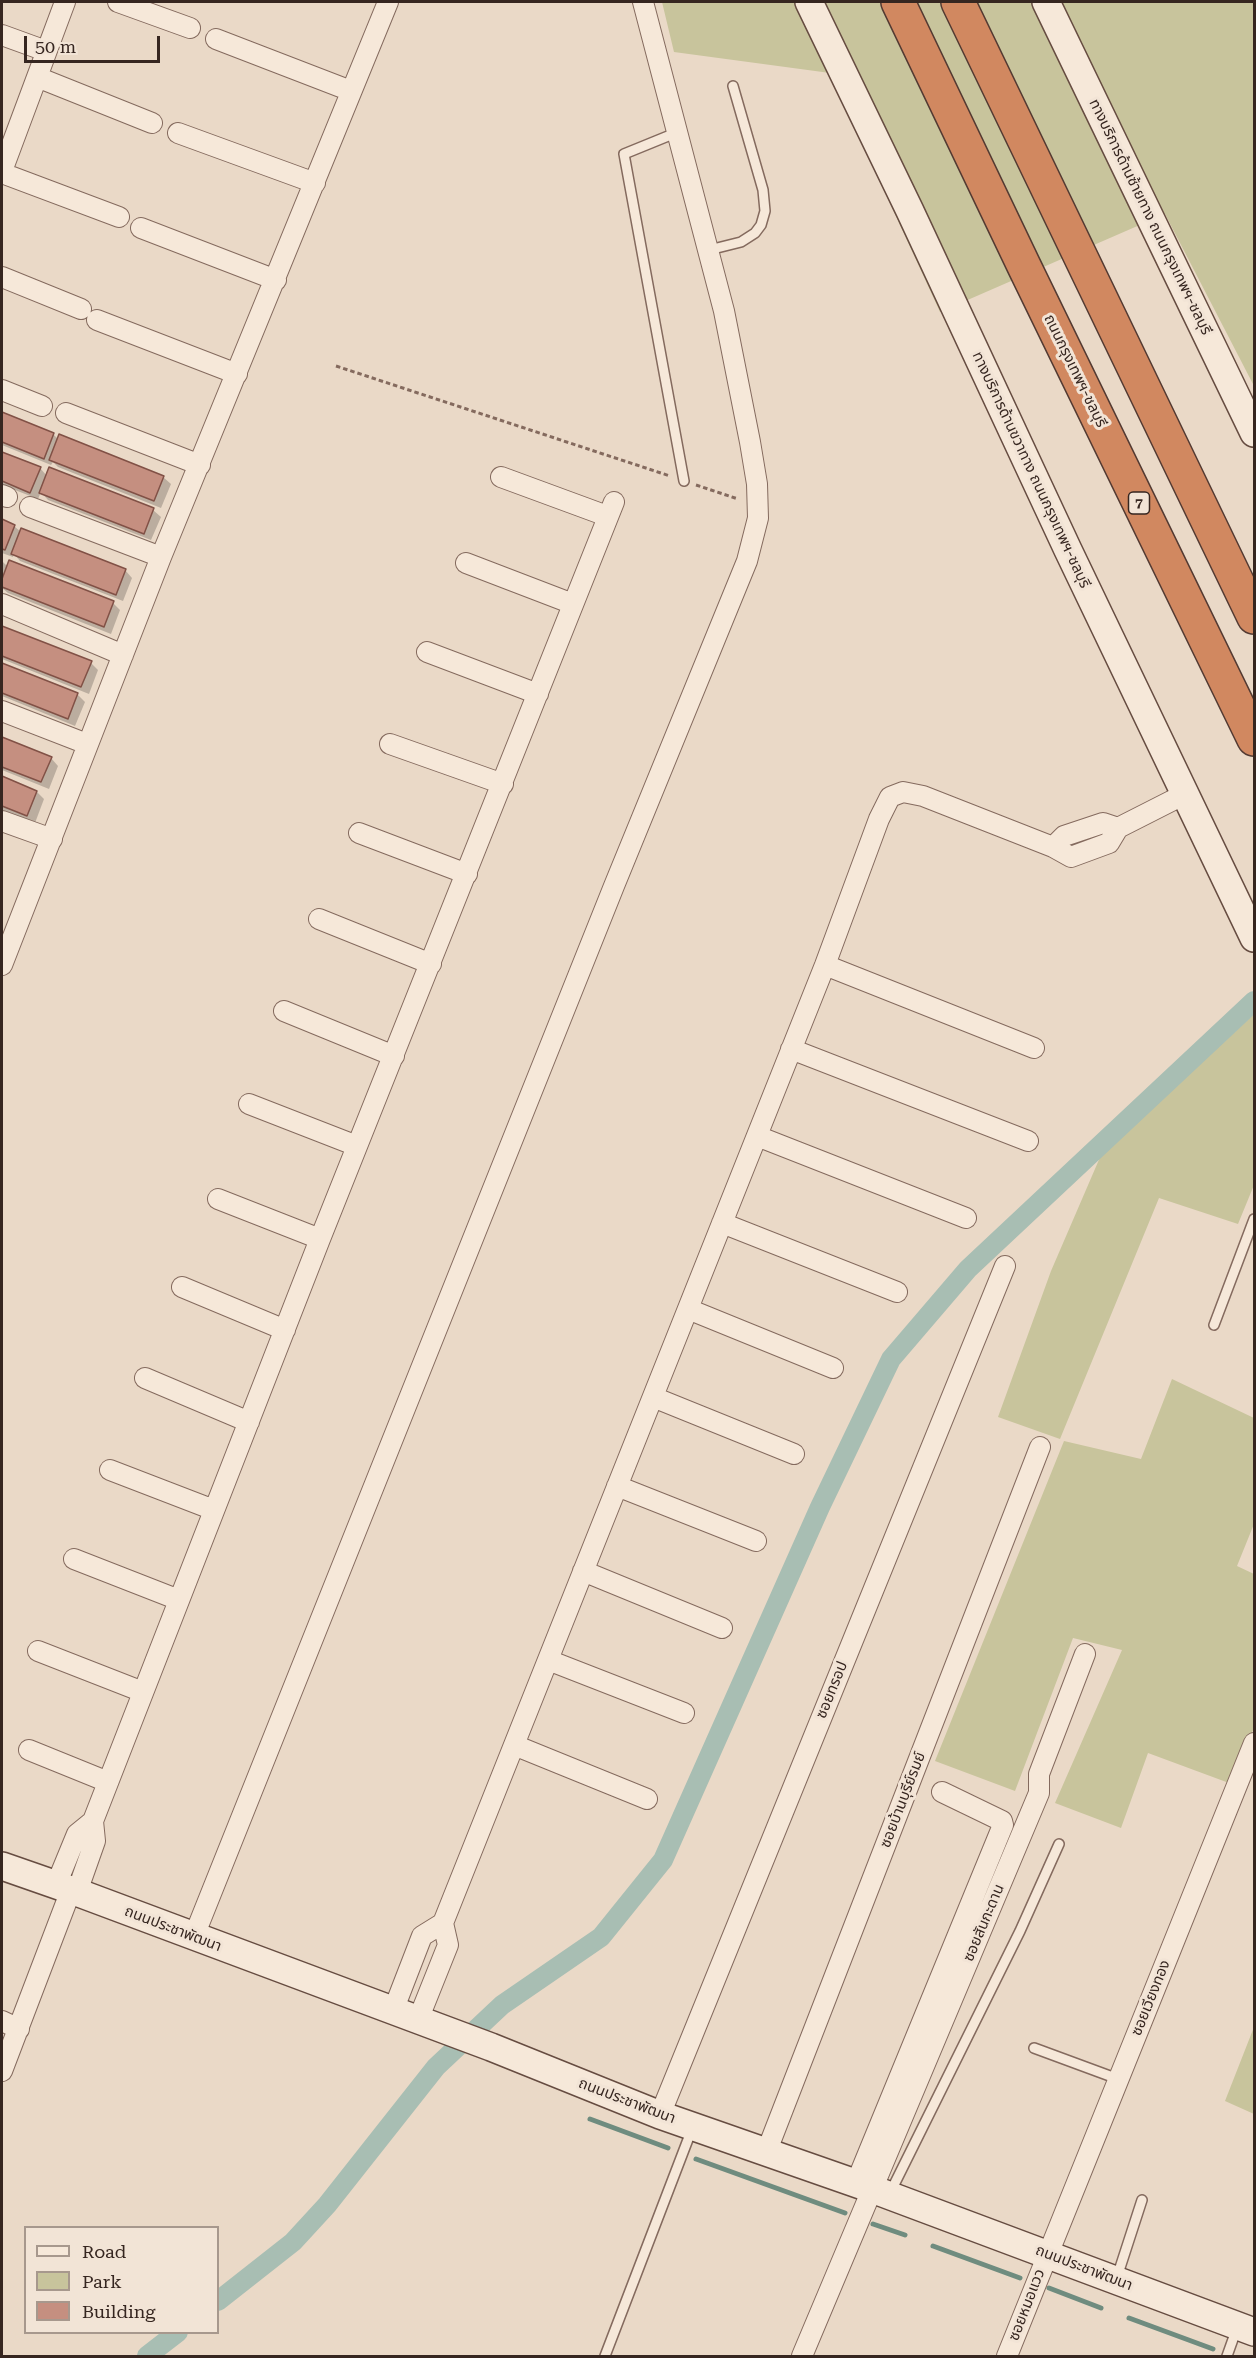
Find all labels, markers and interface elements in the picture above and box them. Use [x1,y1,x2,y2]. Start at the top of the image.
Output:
scale bar [27,24,164,62]
text: 50 m [35,36,76,57]
street label: ทางบริการด้านซ้ายทาง ถนนกรุงเทพฯ-ชลบุรี [1085,96,1215,338]
street label: ถนนกรุงเทพฯ-ชลบุรี [1040,312,1110,430]
street label: ทางบริการด้านขวาทาง ถนนกรุงเทพฯ-ชลบุรี [968,349,1094,591]
road number: 7 [1128,492,1150,514]
street label: ซอยทรอป [812,1659,852,1721]
street label: ซอยบ้านบุรีย์รมย์ [877,1750,929,1850]
street label: ซอยสันกะดาน [960,1882,1008,1964]
street label: ถนนประชาพัฒนา [122,1902,224,1956]
street label: ซอยเวียงทอง [1128,1957,1174,2039]
street label: ถนนประชาพัฒนา [576,2074,678,2128]
legend [24,2226,219,2334]
text: Road [82,2241,126,2262]
street label: ถนนประชาพัฒนา [1033,2241,1135,2295]
street label: ซอยหมอแวว [1005,2266,1049,2344]
text: Park [82,2271,122,2292]
text: Building [82,2301,156,2322]

